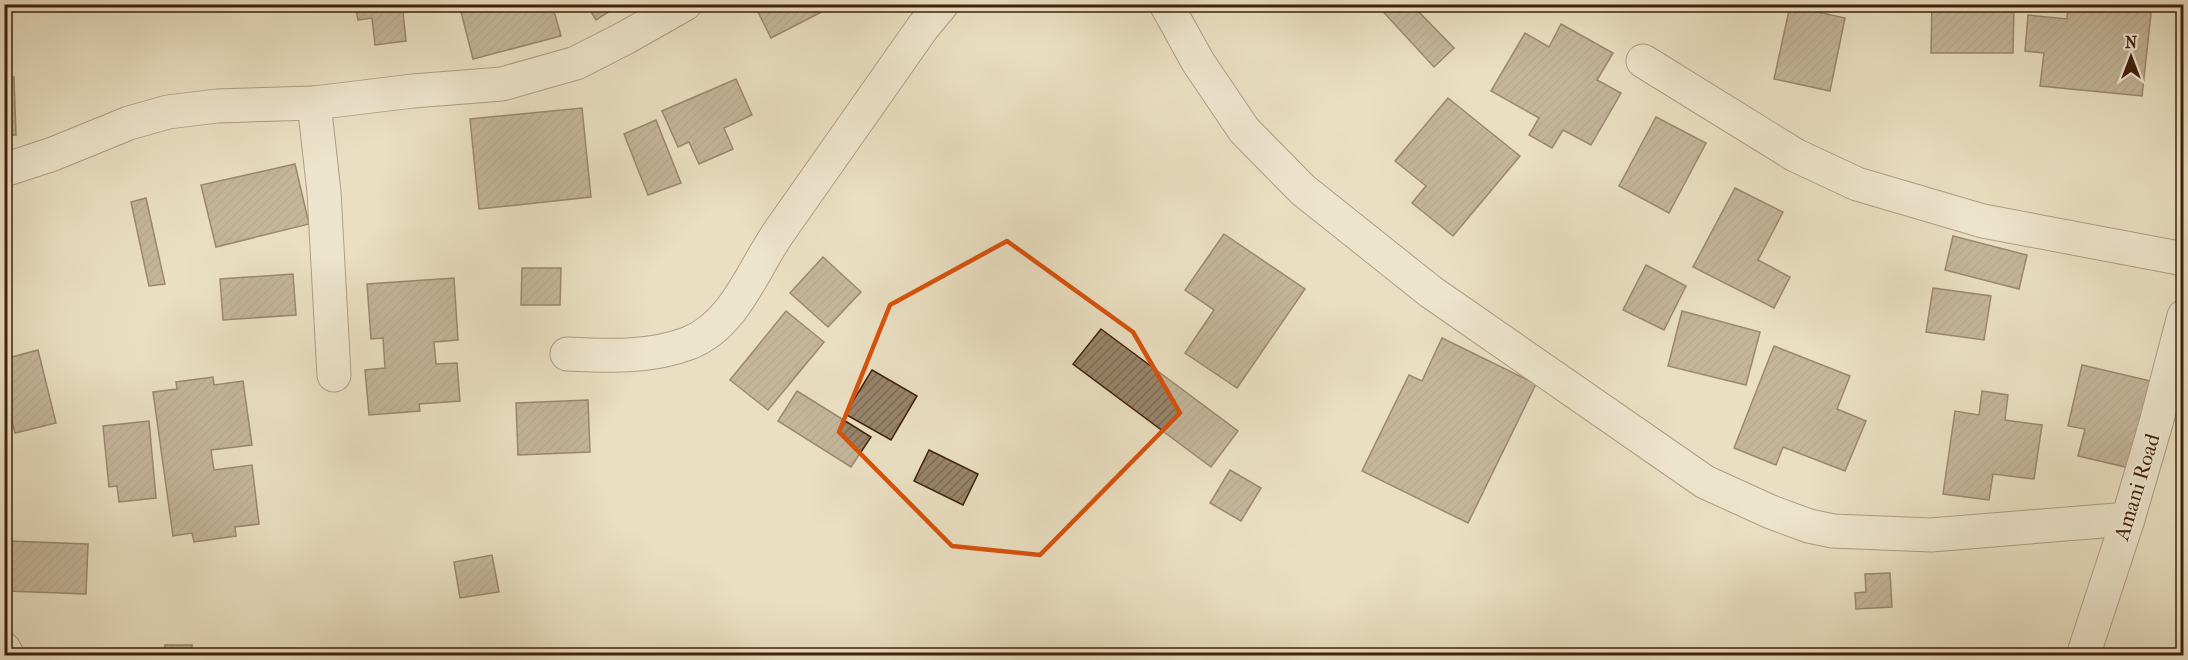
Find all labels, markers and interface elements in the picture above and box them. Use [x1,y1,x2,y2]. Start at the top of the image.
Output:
north arrow [2101,27,2161,87]
text: N [2125,33,2138,52]
street label: Amani Road [2109,430,2165,544]

